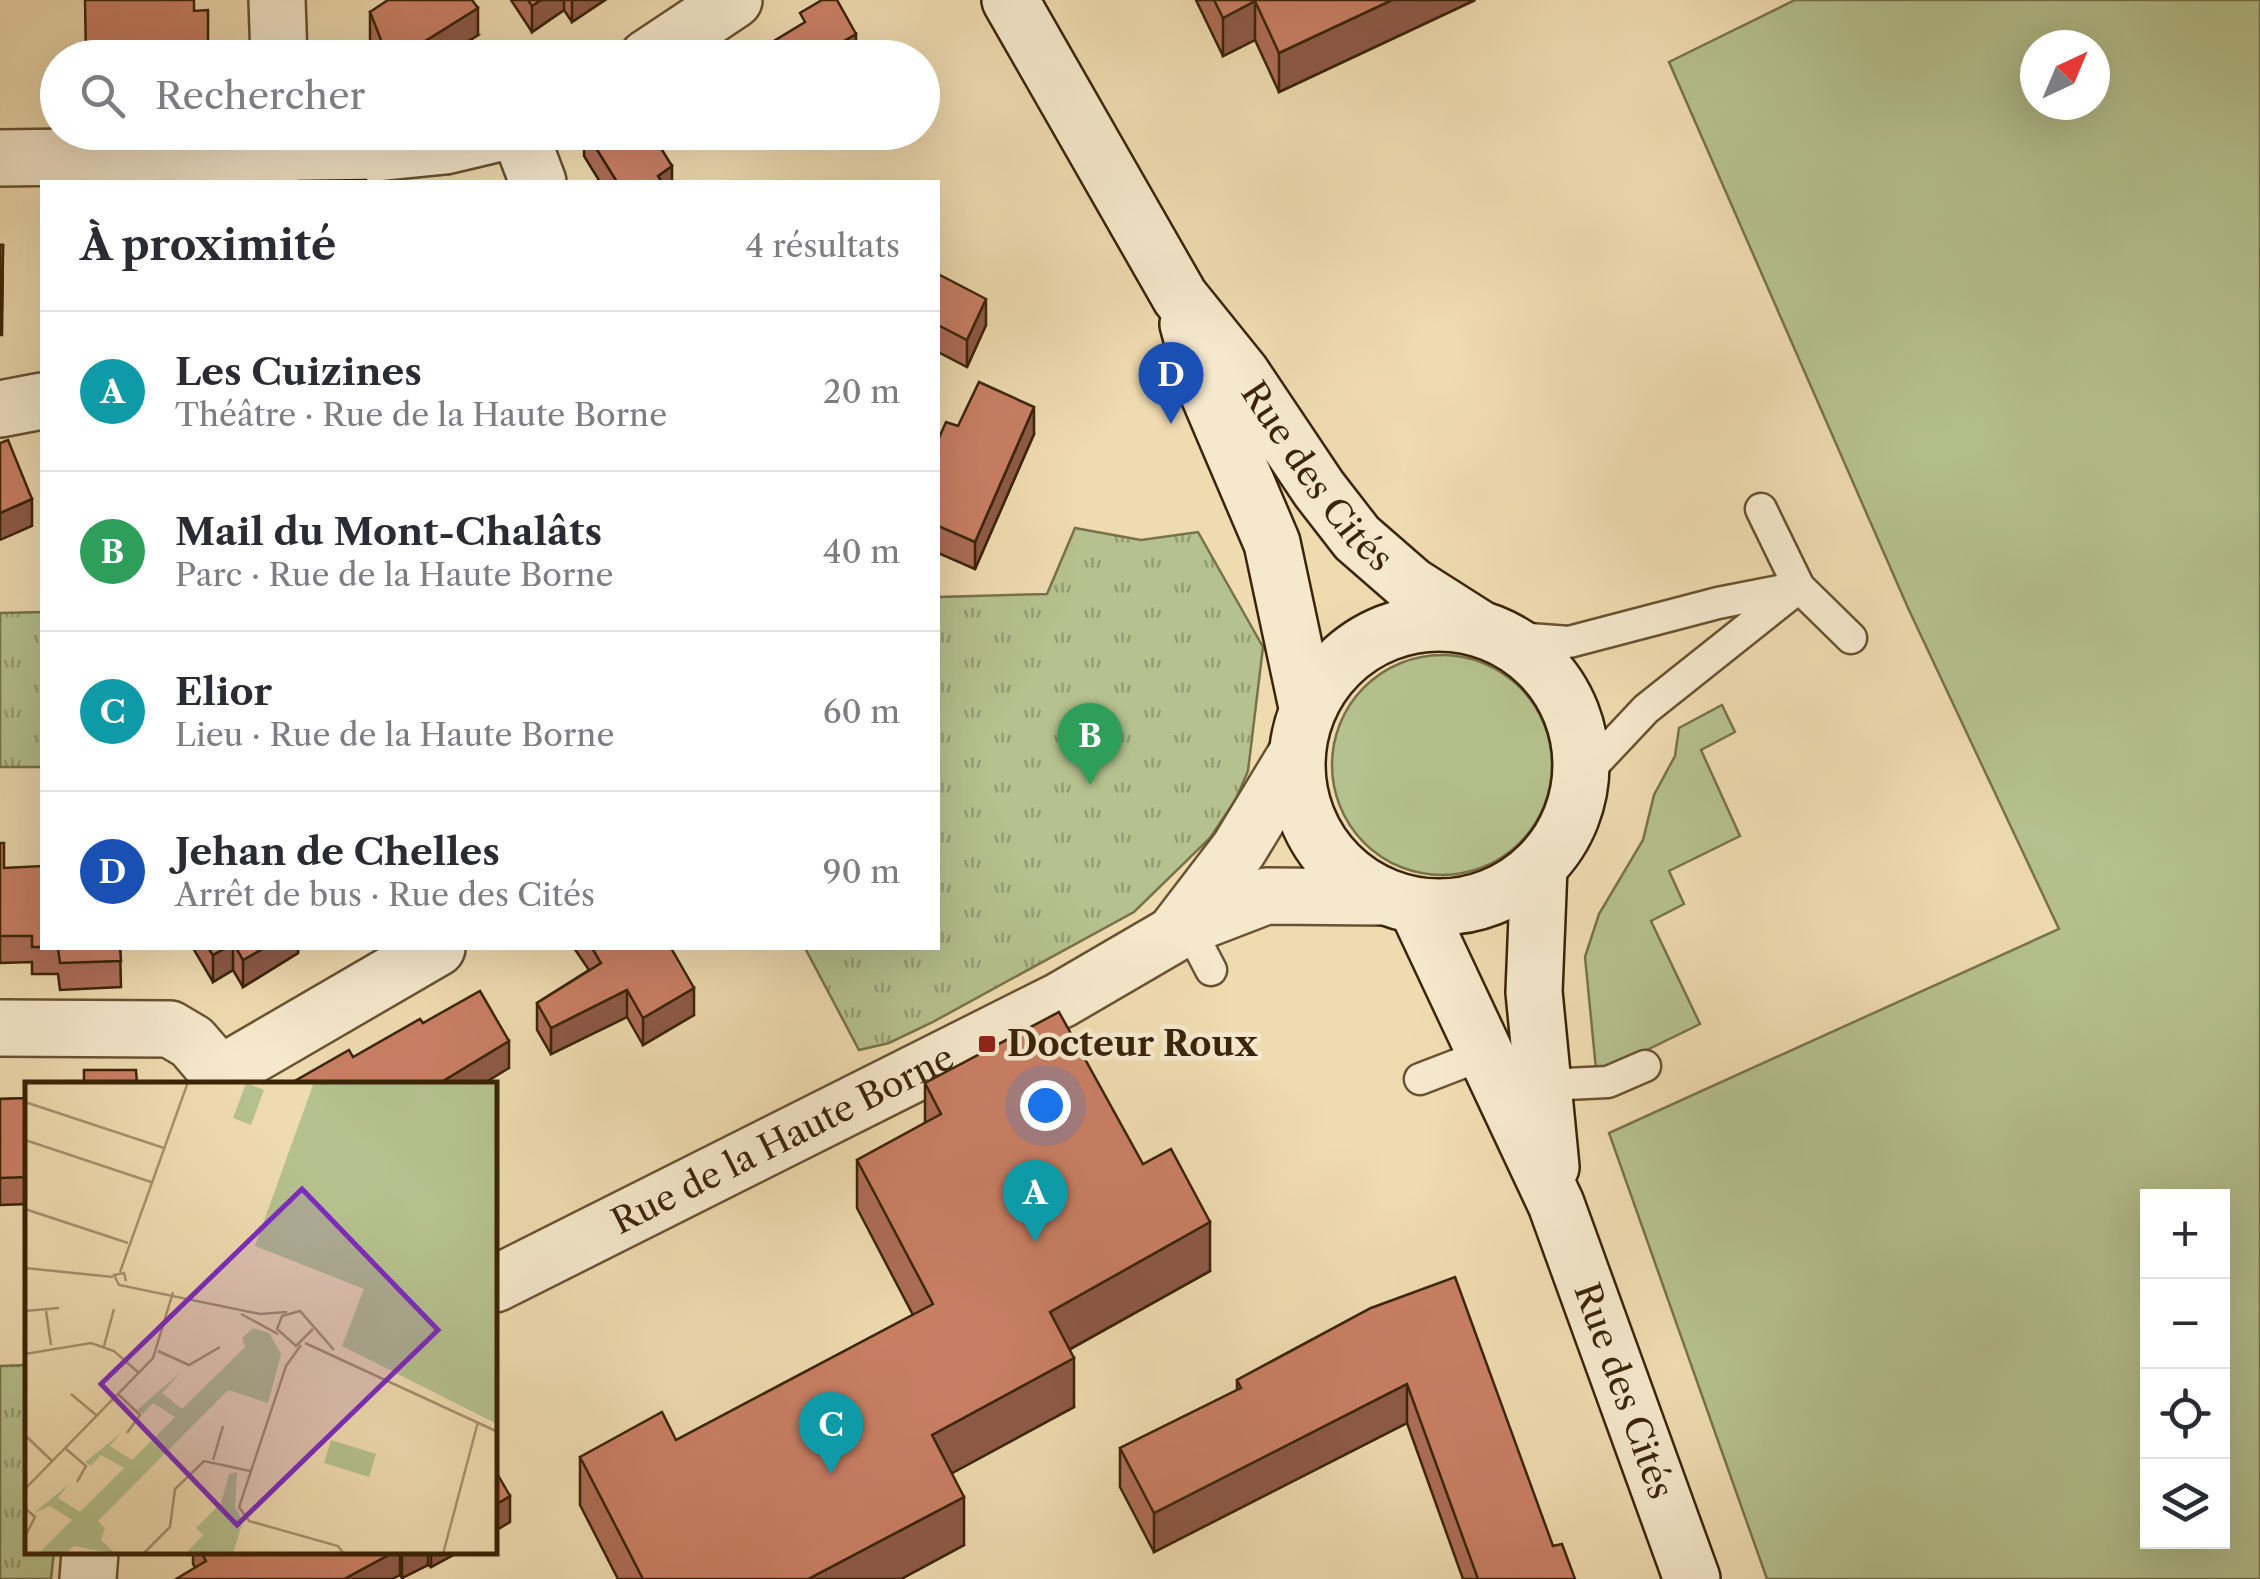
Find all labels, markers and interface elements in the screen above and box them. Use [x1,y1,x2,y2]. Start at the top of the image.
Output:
north arrow [2020,30,2110,120]
search box [40,40,940,150]
icon: search [75,68,130,123]
text: Rechercher [155,72,365,119]
text: À proximité [80,219,336,271]
text: 4 résultats [745,226,900,265]
pin: D [1138,342,1204,424]
text: Les Cuizines [175,348,422,395]
text: A [100,372,125,411]
text: 20 m [823,372,900,411]
street label: Rue des Cités [1232,373,1401,580]
text: Théâtre · Rue de la Haute Borne [175,395,667,434]
text: Mail du Mont-Chalâts [175,508,602,555]
text: B [101,532,124,571]
text: 40 m [823,532,900,571]
text: Parc · Rue de la Haute Borne [175,555,613,594]
text: Elior [175,668,272,715]
text: C [100,692,125,731]
text: 60 m [823,692,900,731]
pin: B [1058,702,1122,785]
text: Lieu · Rue de la Haute Borne [175,715,614,754]
text: Jehan de Chelles [175,828,500,875]
text: D [99,852,126,891]
text: 90 m [823,852,900,891]
text: Arrêt de bus · Rue des Cités [175,875,595,914]
place label: Docteur Roux [1007,1022,1258,1065]
marker: Docteur Roux [976,1033,998,1055]
street label: Rue de la Haute Borne [604,1035,961,1243]
your location [1020,1080,1071,1131]
inset map [25,1082,498,1554]
pin: A [1002,1160,1068,1242]
map controls [2140,1189,2230,1549]
button: + [2140,1189,2230,1279]
street label: Rue des Cités [1565,1277,1683,1504]
button: − [2140,1279,2230,1369]
button: locate [2140,1369,2230,1459]
pin: C [798,1392,864,1474]
button: layers [2140,1459,2230,1549]

